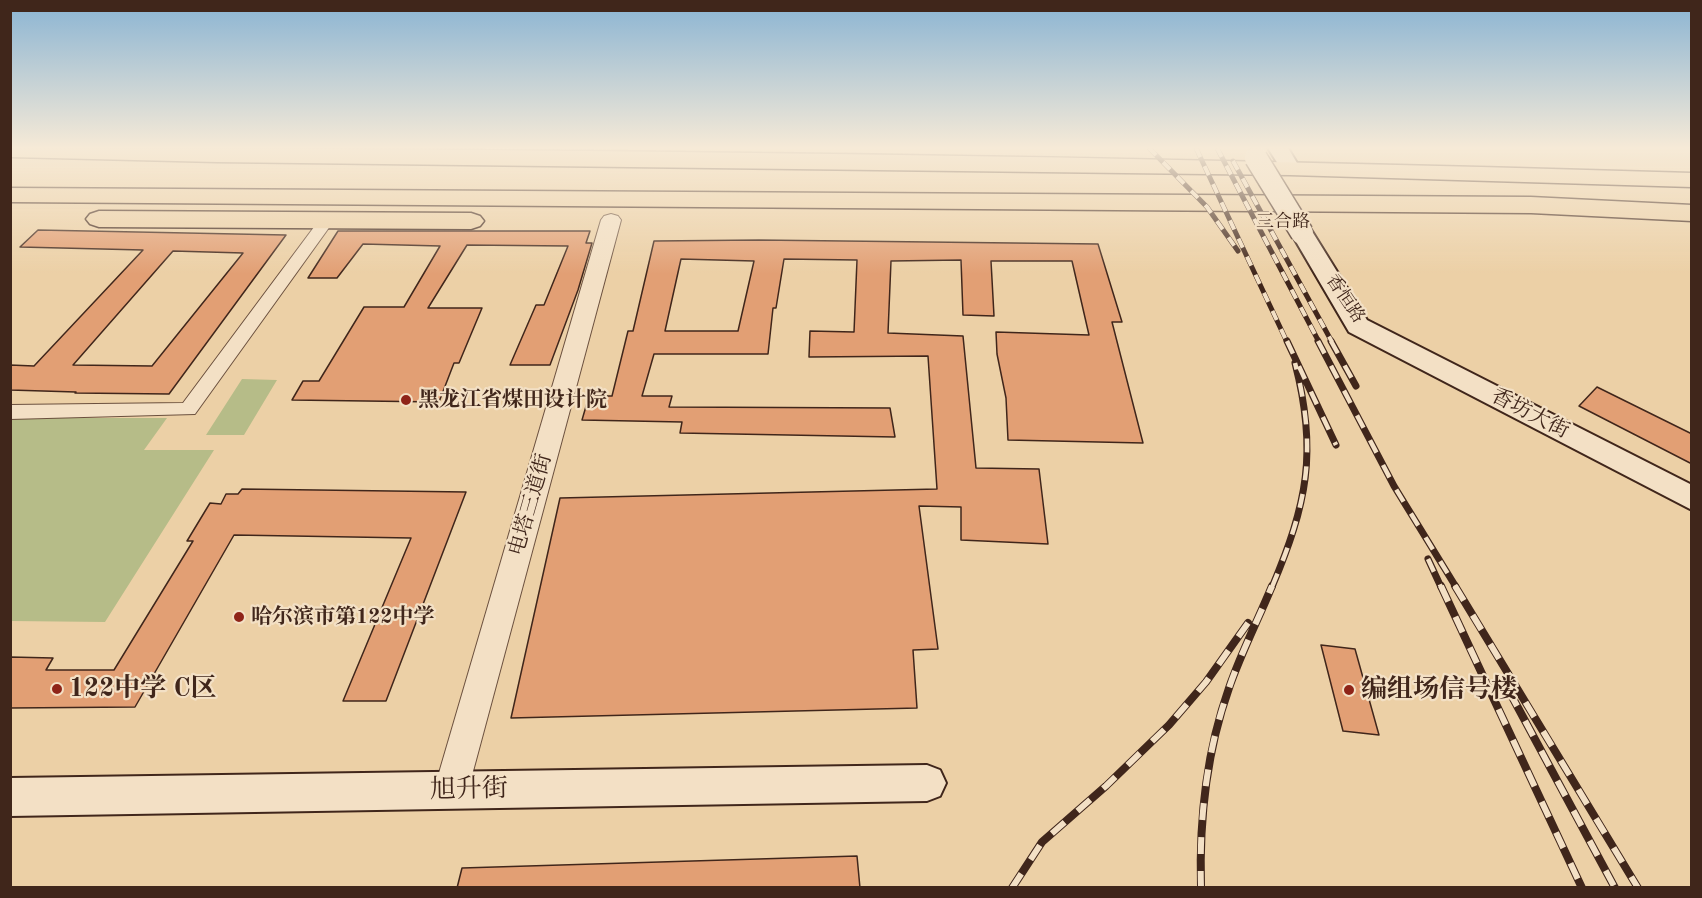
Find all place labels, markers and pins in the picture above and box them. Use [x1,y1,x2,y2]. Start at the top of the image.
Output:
place label: 黑龙江省煤田设计院 [418,387,607,413]
marker: 黑龙江省煤田设计院 [399,393,413,407]
place label: 哈尔滨市第122中学 [251,604,435,630]
marker: 哈尔滨市第122中学 [232,610,246,624]
place label: 122中学 C区 [69,673,217,705]
place label: 编组场信号楼 [1361,674,1517,706]
marker: 122中学 C区 [50,682,64,696]
marker: 编组场信号楼 [1342,683,1356,697]

